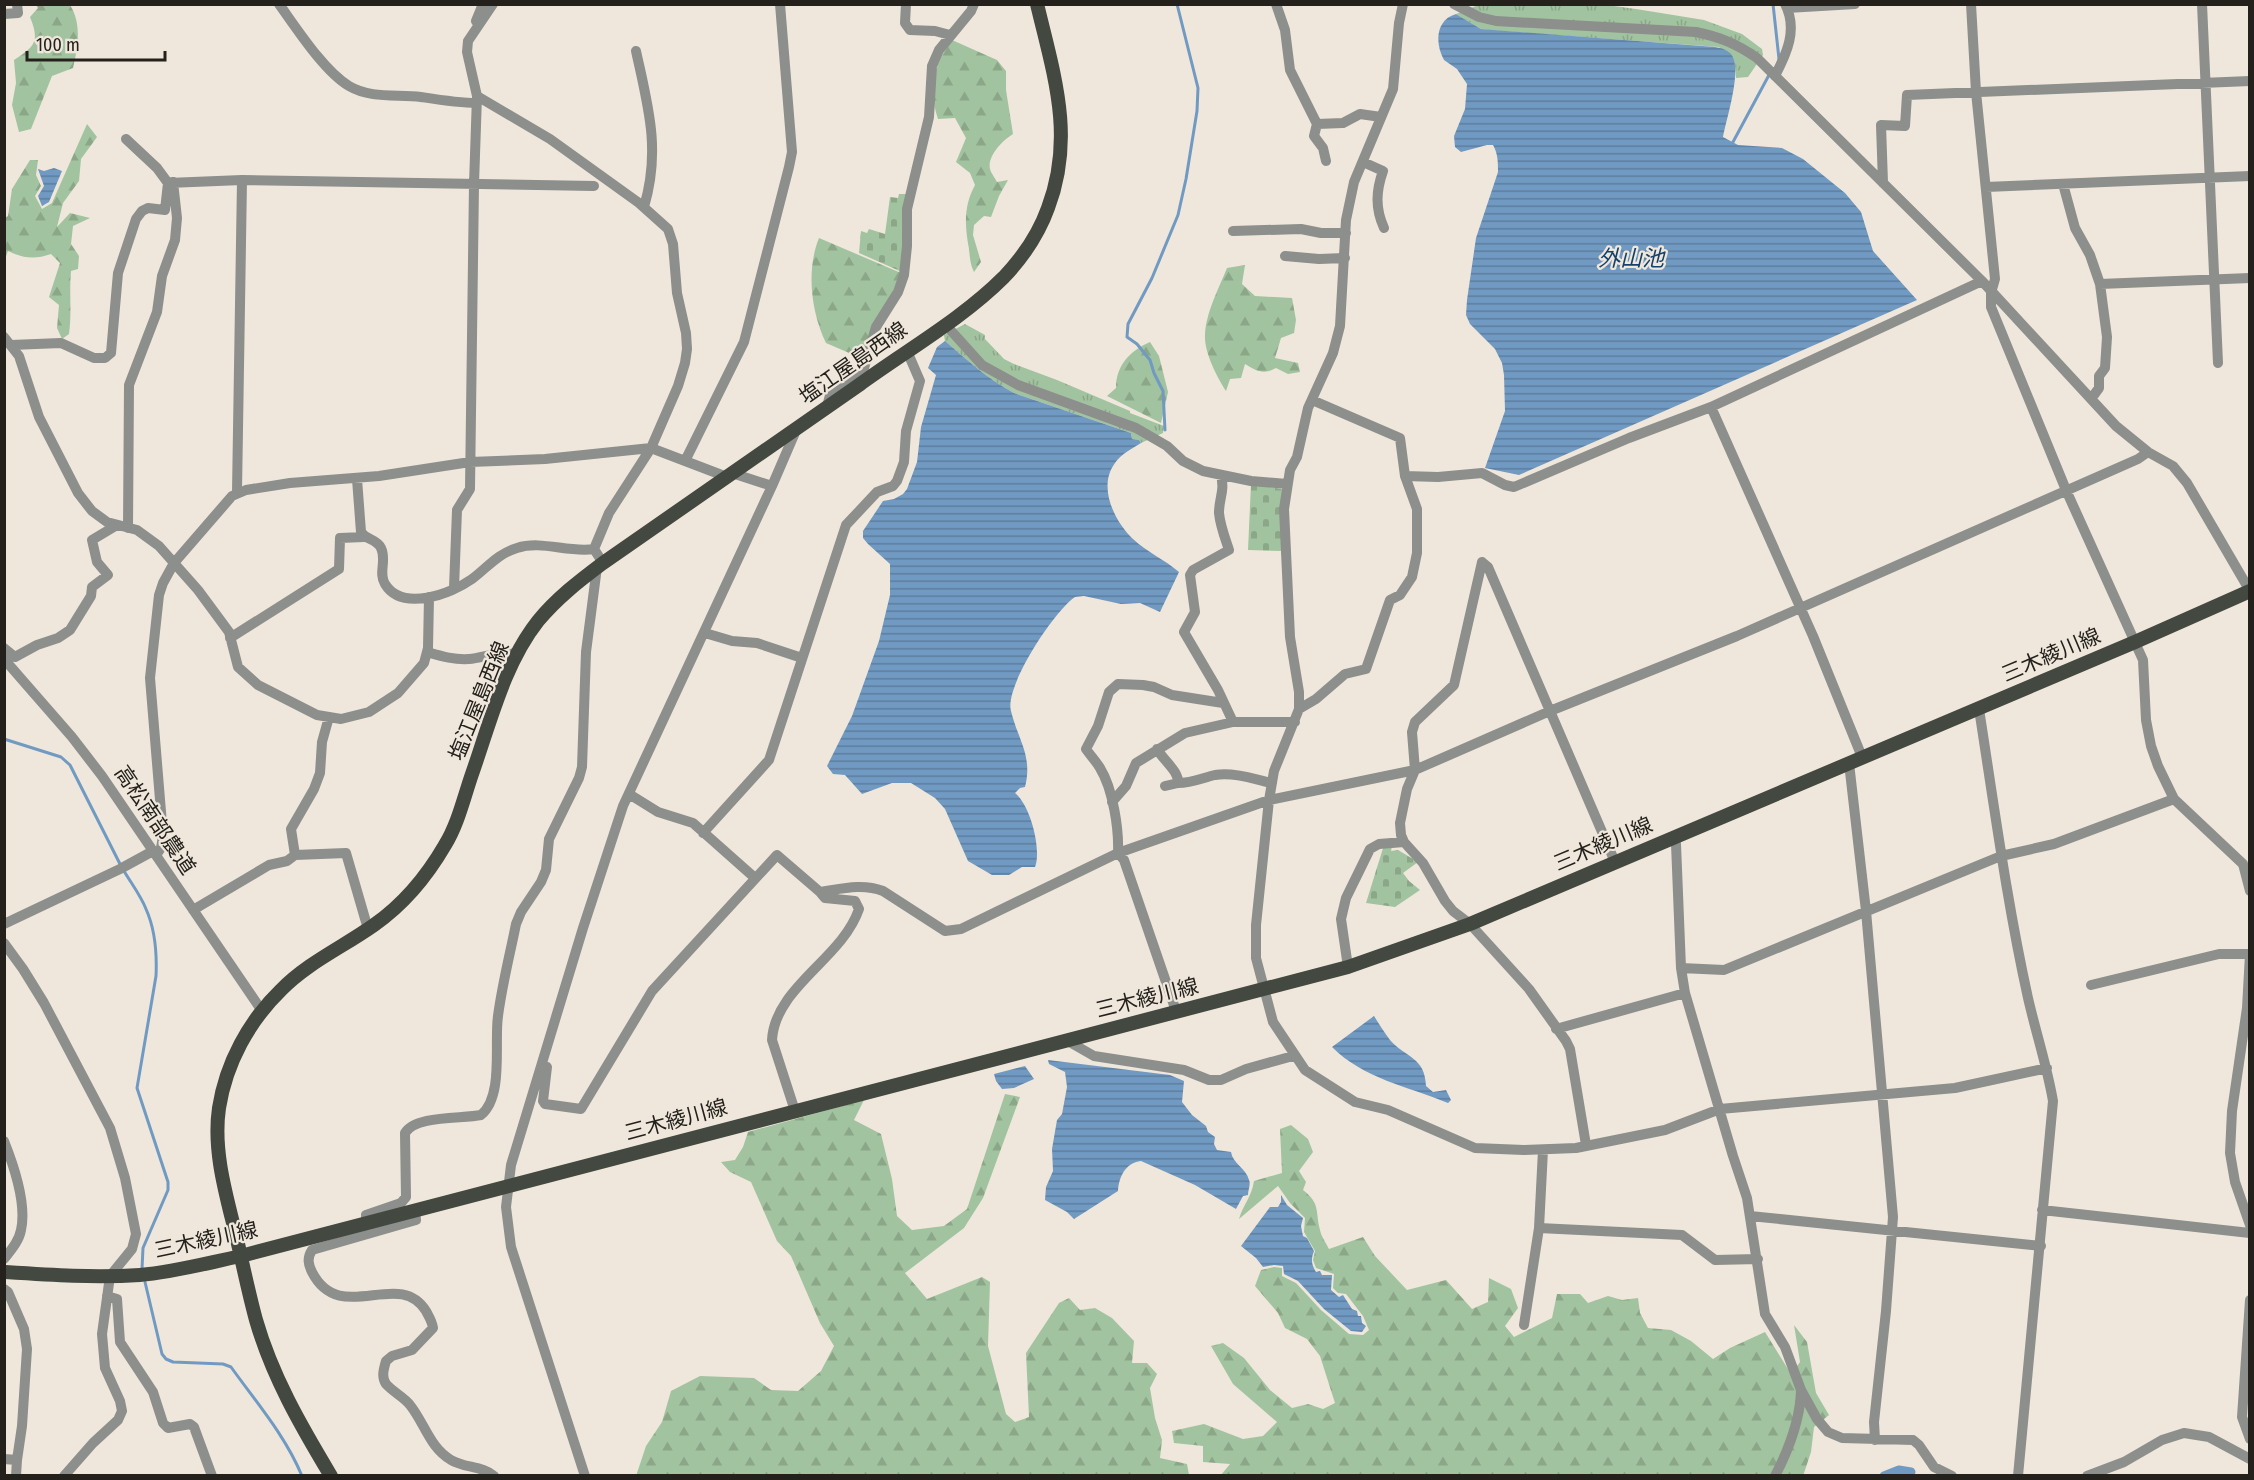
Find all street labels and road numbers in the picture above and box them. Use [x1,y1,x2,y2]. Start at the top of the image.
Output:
street label: 塩江屋島西線 [794,316,912,410]
street label: 三木綾川線 [1998,623,2104,687]
street label: 塩江屋島西線 [443,638,515,764]
street label: 高松南部農道 [109,761,201,879]
street label: 三木綾川線 [1550,812,1656,876]
street label: 三木綾川線 [1093,973,1201,1023]
street label: 三木綾川線 [622,1094,730,1146]
street label: 三木綾川線 [152,1216,260,1264]

